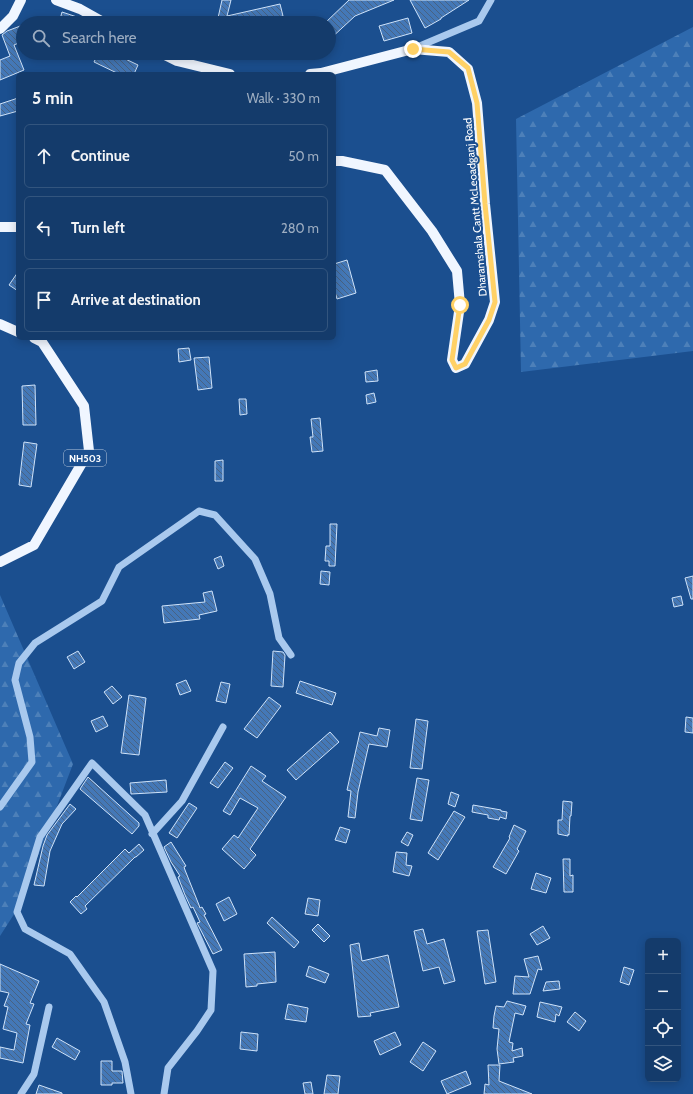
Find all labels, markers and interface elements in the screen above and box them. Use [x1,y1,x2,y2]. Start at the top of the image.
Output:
search box [16,16,336,60]
icon: search [30,27,52,49]
text: Search here [62,29,137,47]
route end [404,40,422,58]
text: 5 min [32,88,73,108]
text: Walk · 330 m [247,90,320,106]
street label: Dharamshala Cantt McLeoadganj Road [460,117,490,297]
icon: ahead [33,145,55,167]
text: Continue [71,147,130,165]
text: 50 m [289,148,319,164]
icon: left [33,217,55,239]
text: Turn left [71,219,125,237]
text: 280 m [281,220,319,236]
icon: arrive [33,289,55,311]
text: Arrive at destination [71,291,201,309]
route start [451,296,469,314]
road number: NH503 [64,450,106,466]
map controls [645,938,681,1082]
button: + [645,938,681,974]
button: − [645,974,681,1010]
button: locate [645,1010,681,1046]
button: layers [645,1046,681,1082]

